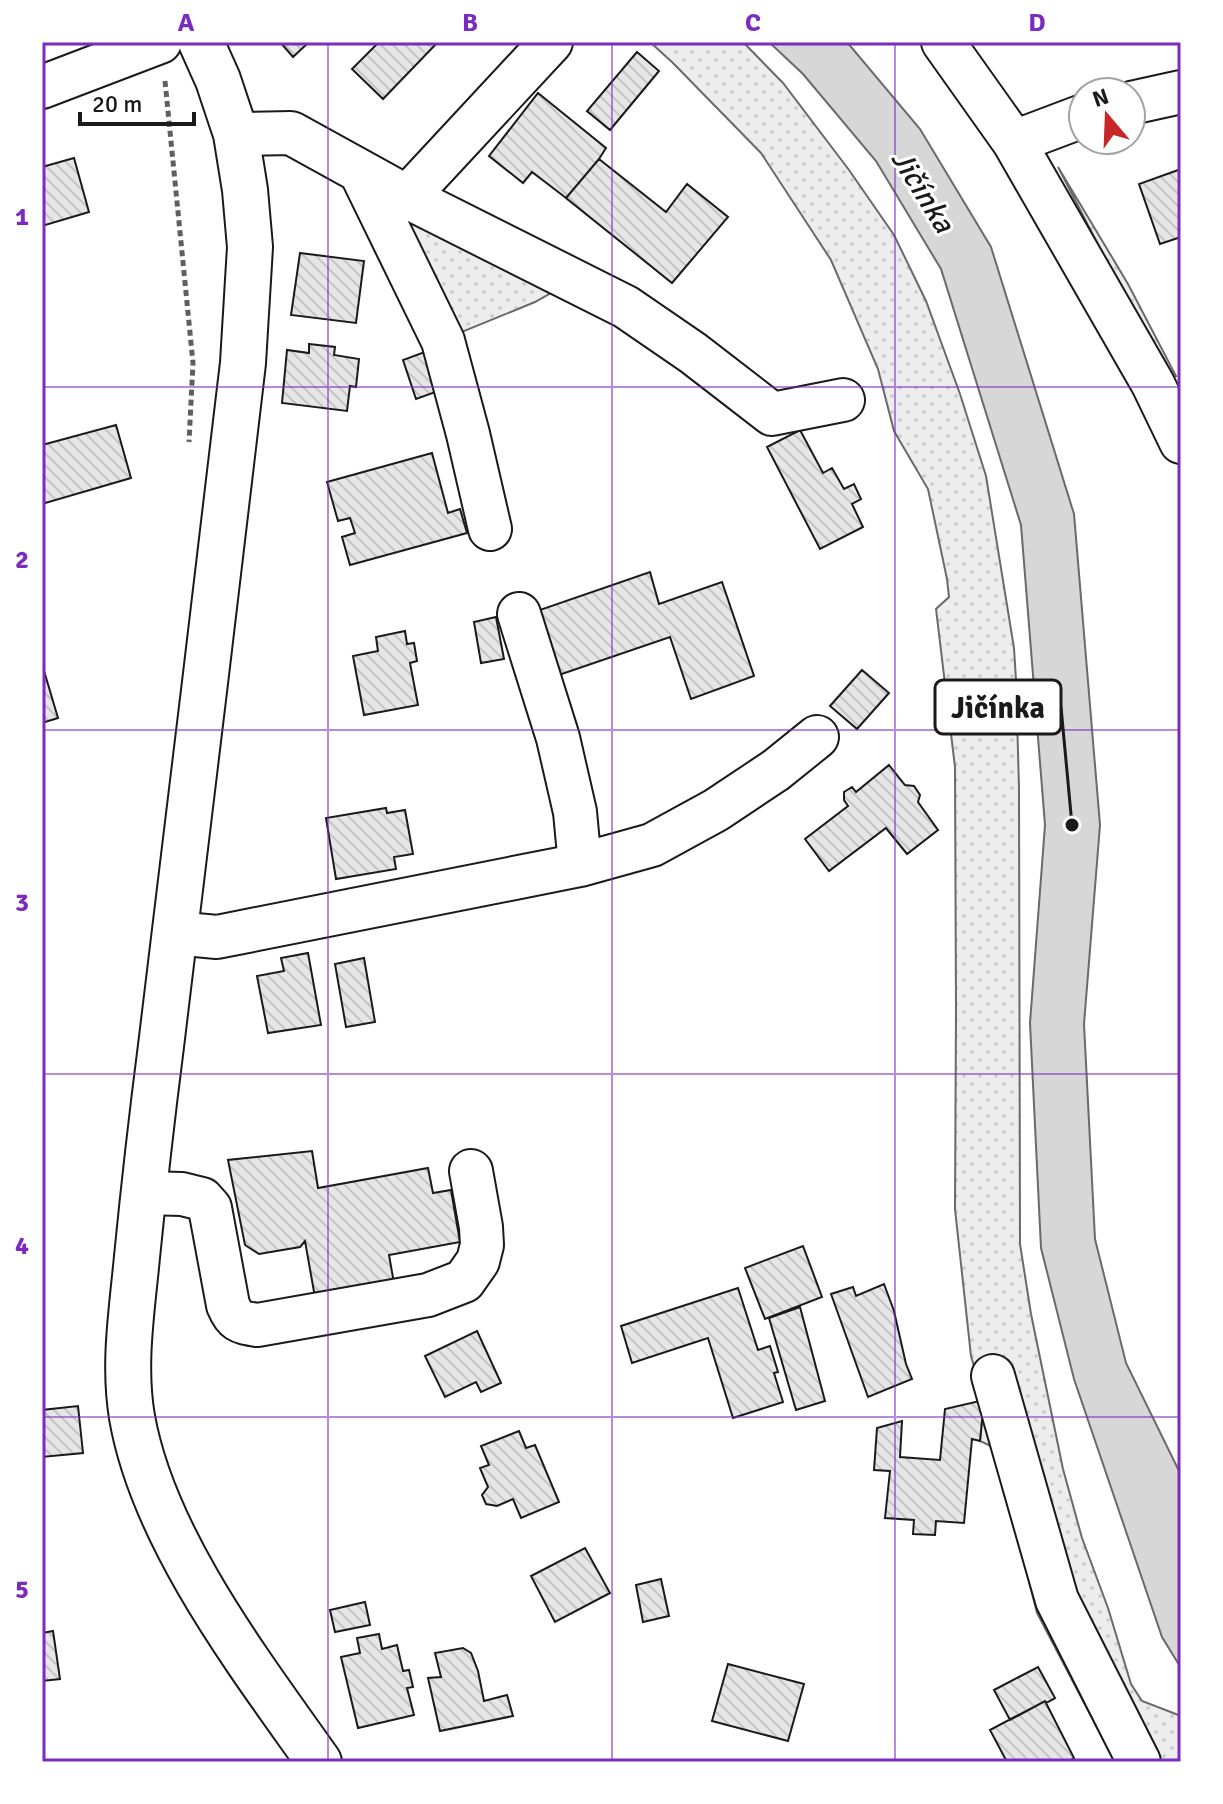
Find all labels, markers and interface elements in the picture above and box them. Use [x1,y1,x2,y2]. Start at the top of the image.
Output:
text: A [178,7,195,39]
text: B [462,7,478,39]
text: C [745,7,761,39]
text: D [1028,7,1046,39]
scale bar [80,76,194,126]
north arrow [1067,76,1147,156]
text: N [1089,82,1112,113]
text: 20 m [92,89,142,119]
water label: Jičínka [883,143,963,240]
text: 1 [15,201,29,233]
text: 2 [15,544,29,576]
callout: Jičínka [935,680,1061,734]
text: Jičínka [951,690,1045,727]
text: 3 [15,887,29,919]
text: 4 [15,1230,29,1262]
text: 5 [15,1574,29,1606]

